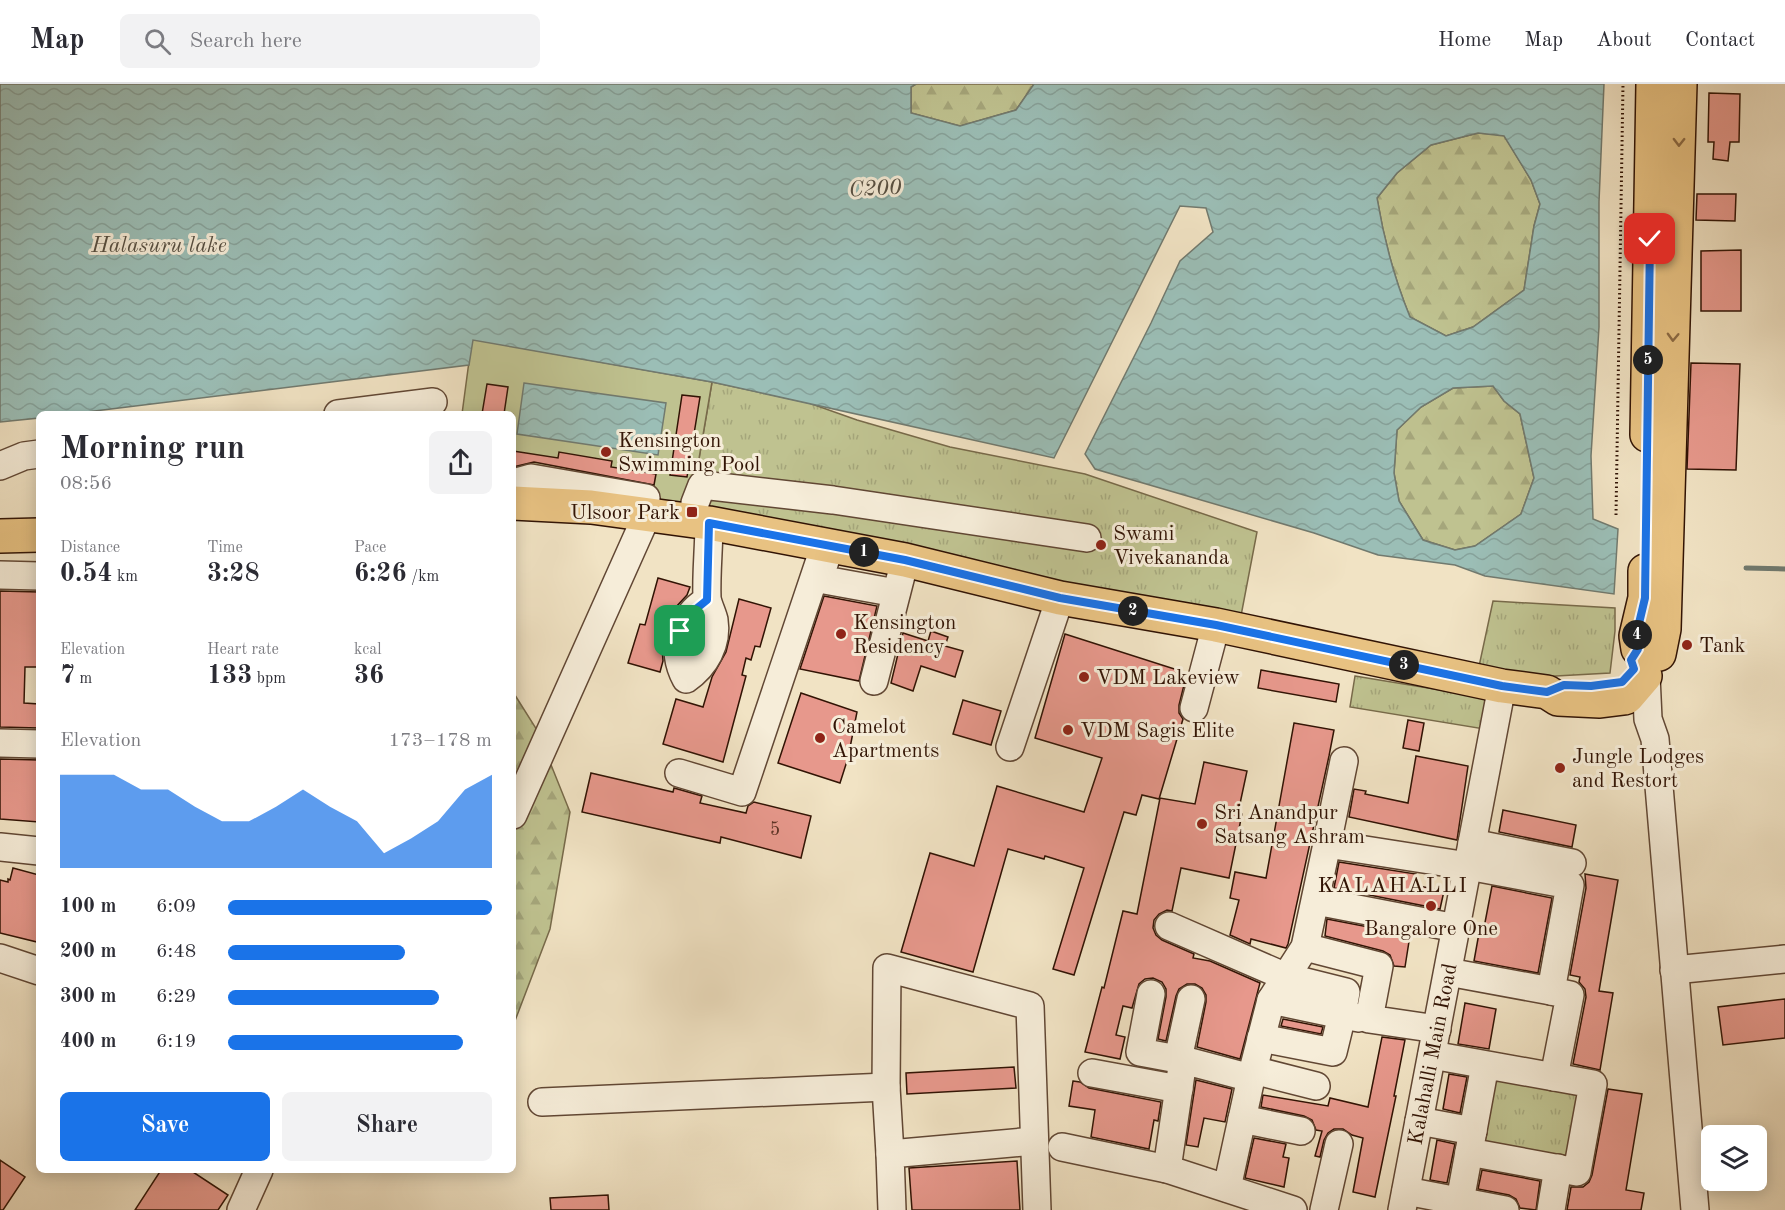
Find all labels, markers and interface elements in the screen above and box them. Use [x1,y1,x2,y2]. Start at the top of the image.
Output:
search box [120,14,540,68]
icon: search [141,25,174,58]
text: Map [30,27,84,55]
text: Search here [189,30,302,52]
text: Home [1438,30,1491,51]
text: Map [1524,30,1563,51]
text: About [1596,30,1652,51]
text: Contact [1685,30,1755,51]
one-way arrow [1672,138,1685,147]
water label: C200 [848,177,902,201]
pin [1624,213,1675,264]
icon: check [1633,222,1666,255]
water label: Halasuru lake [90,235,227,257]
one-way arrow [1666,333,1679,342]
pin: 5 [1633,345,1663,375]
text: 5 [1643,352,1653,368]
button: share [429,431,492,494]
place label: Kensington Swimming Pool [618,431,761,476]
text: Morning run [60,433,245,466]
marker: Kensington Swimming Pool [599,445,613,459]
text: 08:56 [60,474,112,494]
place label: Ulsoor Park [570,503,680,524]
marker: Ulsoor Park [685,505,699,519]
place label: Swami Vivekananda [1113,524,1229,569]
pin: 1 [849,537,879,567]
marker: Swami Vivekananda [1094,538,1108,552]
text: Distance [60,540,120,556]
text: Time [207,540,243,556]
text: Pace [354,540,386,556]
text: 1 [859,544,869,560]
text: 0.54 [60,561,113,587]
text: 3:28 [207,561,260,587]
text: 6:26 [354,561,407,587]
text: km [113,569,138,585]
text: /km [407,569,439,585]
pin: 2 [1118,596,1148,626]
text: 2 [1128,603,1138,619]
pin [654,605,705,656]
place label: Kensington Residency [853,613,956,658]
icon: arrive [663,614,696,647]
pin: 4 [1622,620,1652,650]
marker: Kensington Residency [834,627,848,641]
text: 4 [1632,627,1642,643]
place label: Tank [1699,636,1746,657]
marker: Tank [1680,638,1694,652]
text: Elevation [60,642,125,658]
text: Heart rate [207,642,279,658]
text: kcal [354,642,382,658]
pin: 3 [1389,650,1419,680]
text: 3 [1399,657,1409,673]
text: 7 [60,663,75,689]
text: 133 [207,663,252,689]
text: 36 [354,663,384,689]
place label: VDM Lakeview [1096,668,1240,689]
marker: VDM Lakeview [1077,670,1091,684]
text: m [75,671,92,687]
text: bpm [252,671,286,687]
place label: Camelot Apartments [832,717,939,762]
place label: VDM Sagis Elite [1080,721,1234,742]
marker: VDM Sagis Elite [1061,723,1075,737]
text: Elevation [60,731,141,751]
text: 173–178 m [389,731,492,751]
marker: Camelot Apartments [813,731,827,745]
place label: Jungle Lodges and Restort [1572,747,1704,792]
marker: Jungle Lodges and Restort [1553,761,1567,775]
place label: Sri Anandpur Satsang Ashram [1214,803,1365,848]
marker: Sri Anandpur Satsang Ashram [1195,817,1209,831]
house number: 5 [770,821,780,839]
district label: KALAHALLI [1318,875,1468,897]
text: 100 m [60,897,116,917]
text: 6:09 [156,897,196,917]
marker: Bangalore One [1424,899,1438,913]
place label: Bangalore One [1364,919,1498,940]
text: 200 m [60,942,116,962]
text: 6:48 [156,942,196,962]
street label: Kalahalli Main Road [1406,962,1461,1147]
text: 300 m [60,987,116,1007]
text: 6:29 [156,987,196,1007]
text: 400 m [60,1032,116,1052]
text: 6:19 [156,1032,196,1052]
button: Save [60,1092,270,1161]
button: Share [282,1092,492,1161]
map controls [1701,1125,1767,1191]
button: layers [1701,1125,1767,1191]

